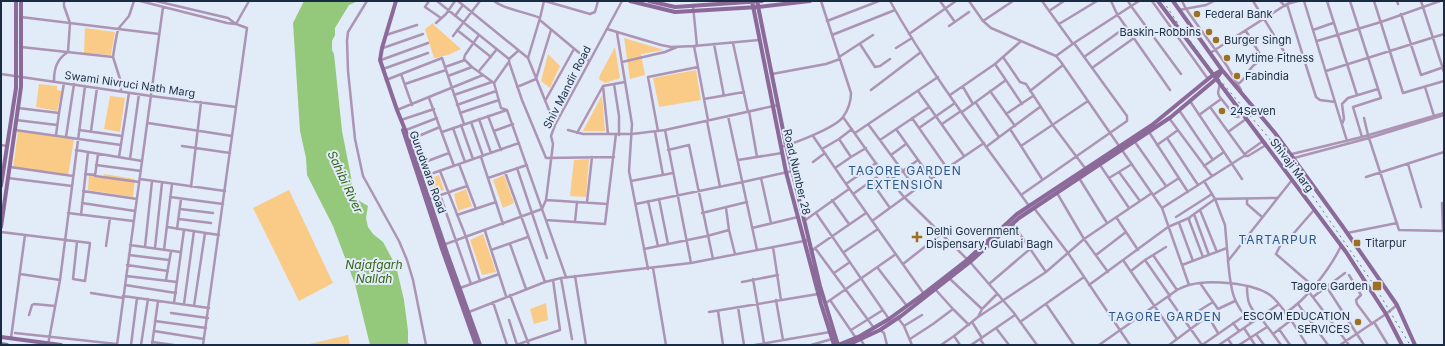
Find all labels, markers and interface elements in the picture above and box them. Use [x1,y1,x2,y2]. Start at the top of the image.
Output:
place label: Federal Bank [1205,7,1273,21]
marker: Federal Bank [1192,9,1202,19]
place label: Baskin-Robbins [1120,25,1201,39]
marker: Baskin-Robbins [1204,27,1214,37]
place label: Burger Singh [1224,33,1292,47]
marker: Burger Singh [1211,35,1221,45]
street label: Shiv Mandir Road [540,43,594,131]
place label: Mytime Fitness [1235,51,1314,65]
marker: Mytime Fitness [1222,53,1232,63]
street label: Swami Nivruci Nath Marg [64,68,196,100]
place label: Fabindia [1245,69,1289,83]
marker: Fabindia [1232,71,1242,81]
place label: 24Seven [1230,104,1276,118]
marker: 24Seven [1217,106,1227,116]
street label: Road Number 28 [780,128,814,217]
street label: Gurudwara Road [407,129,449,215]
street label: Shivaji Marg [1267,135,1317,195]
water label: Sahibi River [324,148,367,216]
district label: TAGORE GARDEN EXTENSION [848,163,962,192]
place label: Delhi Government Dispensary, Gulabi Bagh [926,224,1053,251]
marker: Delhi Government Dispensary, Gulabi Bagh [911,231,923,243]
district label: TARTARPUR [1239,232,1317,247]
place label: Titarpur [1365,236,1406,250]
marker: Titarpur [1352,238,1362,248]
water label: Najafgarh Nallah [345,257,403,286]
place label: Tagore Garden [1291,279,1368,293]
marker: Tagore Garden [1371,280,1383,292]
district label: TAGORE GARDEN [1108,309,1222,324]
place label: ESCOM EDUCATION SERVICES [1243,309,1350,336]
marker: ESCOM EDUCATION SERVICES [1353,317,1363,327]

